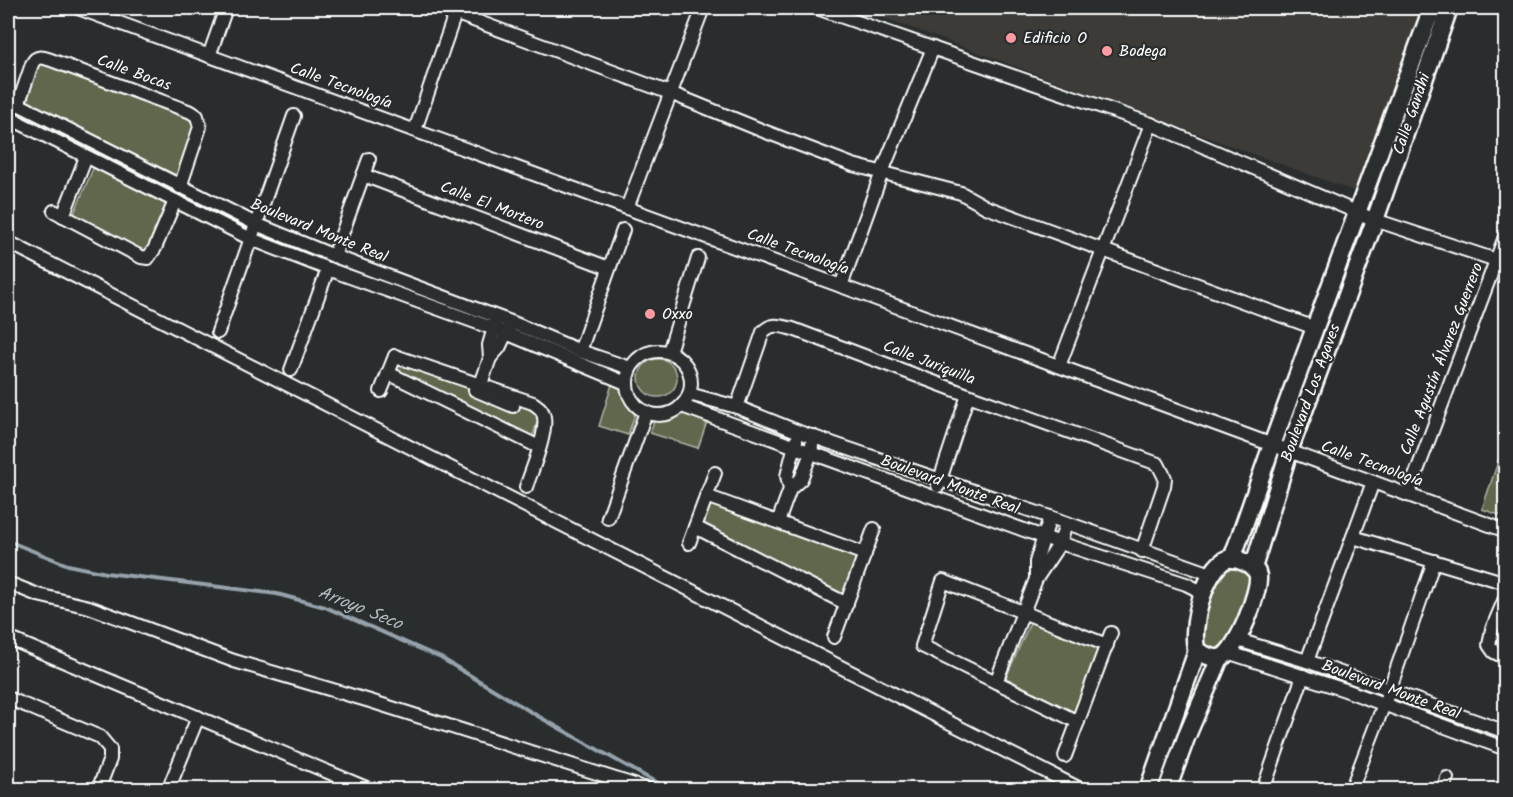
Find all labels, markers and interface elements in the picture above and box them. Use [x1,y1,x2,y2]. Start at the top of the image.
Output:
place label: Edificio O [1023,26,1087,51]
marker: Edificio O [1004,31,1018,45]
place label: Bodega [1119,39,1167,64]
marker: Bodega [1100,44,1114,58]
street label: Calle Bocas [93,48,175,98]
street label: Calle Tecnología [286,56,396,116]
street label: Calle Gandhi [1386,69,1438,158]
street label: Calle El Mortero [436,175,548,237]
street label: Boulevard Monte Real [246,192,392,270]
street label: Calle Tecnología [743,222,853,282]
street label: Calle Agustín Álvarez Guerrero [1394,259,1490,459]
place label: Oxxo [662,302,693,327]
marker: Oxxo [643,307,657,321]
street label: Boulevard Los Agaves [1274,320,1348,465]
street label: Calle Juriquilla [879,334,979,392]
street label: Calle Tecnología [1317,434,1427,494]
street label: Boulevard Monte Real [877,448,1023,522]
water label: Arroyo Seco [313,579,408,640]
street label: Boulevard Monte Real [1318,653,1464,727]

